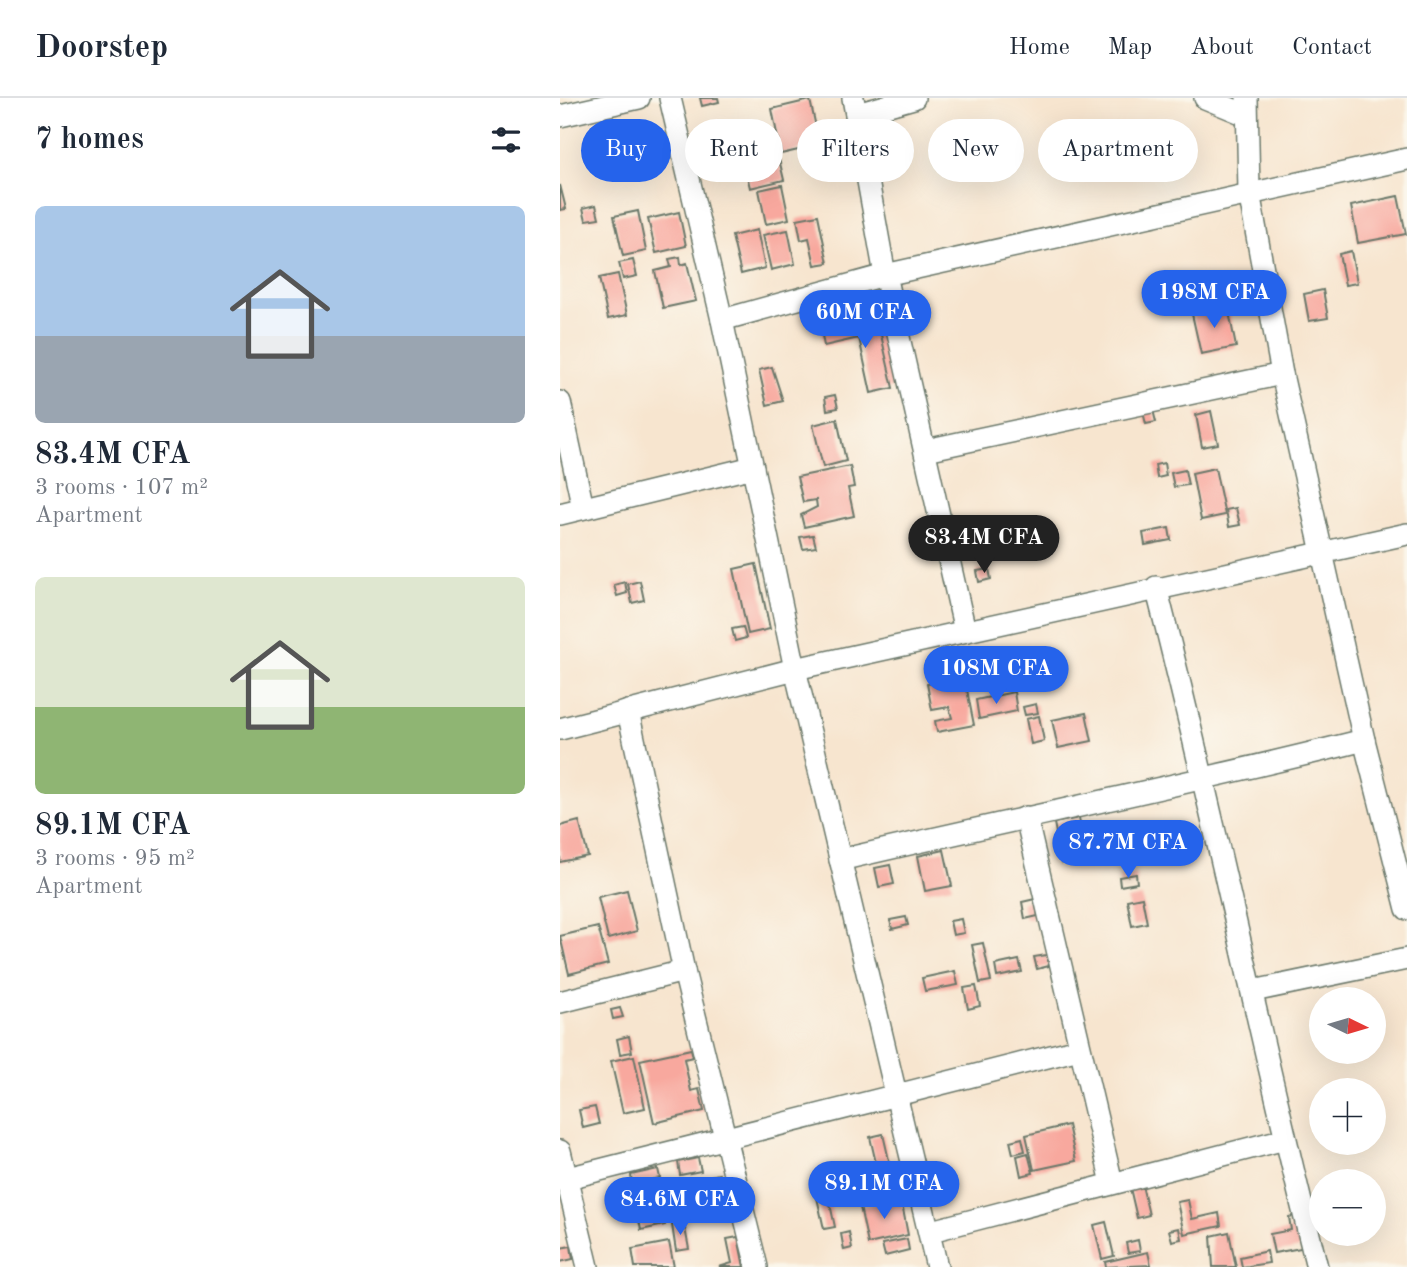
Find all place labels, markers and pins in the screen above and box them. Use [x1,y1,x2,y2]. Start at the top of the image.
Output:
pin: 198M CFA [1142,271,1286,330]
pin: 60M CFA [800,290,930,350]
pin: 83.4M CFA [904,516,1064,575]
pin: 108M CFA [924,646,1068,706]
pin: 87.7M CFA [1048,820,1208,880]
pin: 89.1M CFA [804,1162,964,1221]
pin: 84.6M CFA [600,1178,760,1237]

